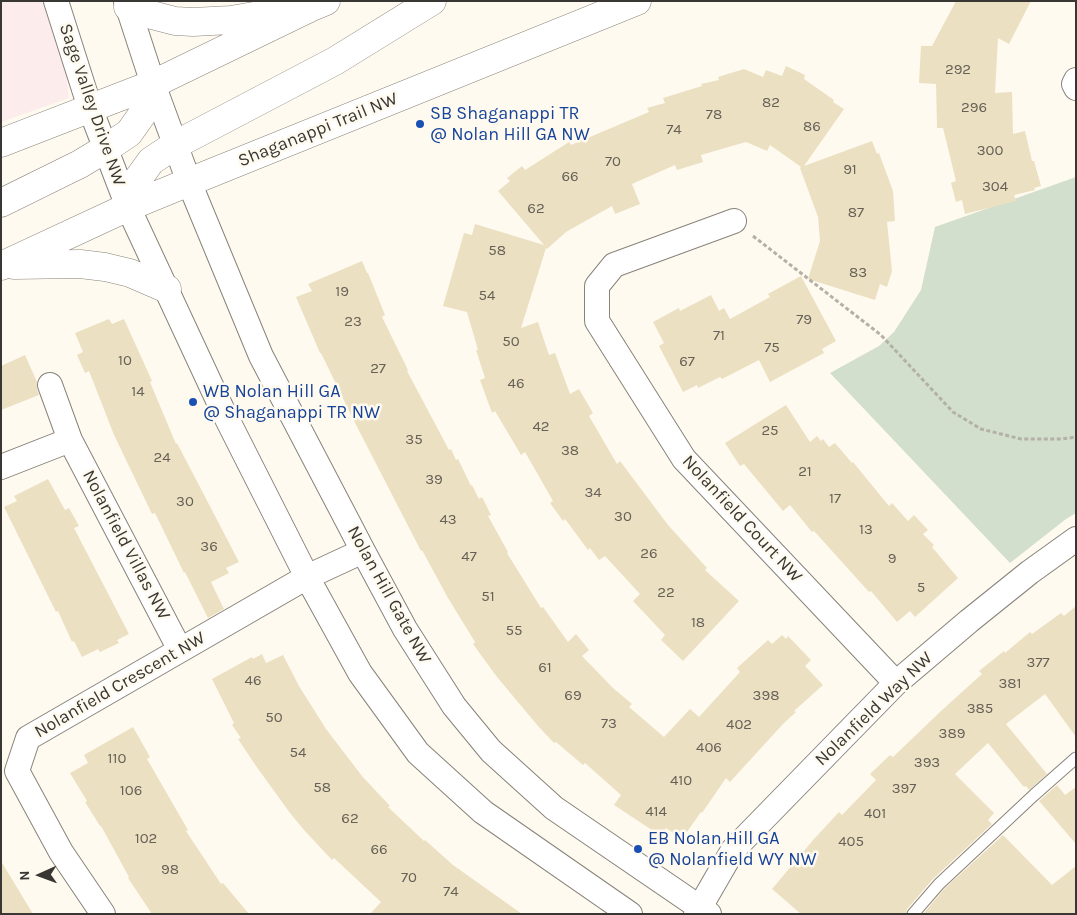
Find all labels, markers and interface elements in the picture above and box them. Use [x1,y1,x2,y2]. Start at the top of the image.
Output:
street label: Sage Valley Drive NW [54,21,130,189]
house number: 292 [945,61,971,79]
street label: Shaganappi Trail NW [235,88,401,172]
house number: 82 [762,94,780,112]
house number: 296 [961,99,987,117]
place label: SB Shaganappi TR @ Nolan Hill GA NW [430,103,590,146]
house number: 78 [706,106,722,124]
marker: SB Shaganappi TR @ Nolan Hill GA NW [414,118,426,130]
house number: 86 [803,118,821,136]
house number: 74 [666,121,682,139]
house number: 300 [977,142,1003,160]
house number: 70 [605,153,621,171]
house number: 91 [843,161,857,179]
house number: 66 [561,168,579,186]
house number: 304 [982,178,1008,196]
house number: 62 [527,200,545,218]
house number: 87 [848,204,864,222]
house number: 58 [488,242,506,260]
house number: 83 [849,264,867,282]
house number: 19 [335,283,349,301]
house number: 54 [479,287,495,305]
house number: 79 [796,311,812,329]
house number: 23 [344,313,362,331]
house number: 71 [713,327,725,345]
house number: 50 [502,333,520,351]
house number: 75 [764,339,780,357]
house number: 10 [118,352,132,370]
house number: 67 [679,353,695,371]
house number: 27 [370,360,386,378]
house number: 46 [508,375,524,393]
place label: WB Nolan Hill GA @ Shaganappi TR NW [203,381,380,424]
house number: 14 [131,383,145,401]
marker: WB Nolan Hill GA @ Shaganappi TR NW [187,396,199,408]
house number: 42 [532,418,550,436]
house number: 25 [761,422,779,440]
house number: 35 [405,431,423,449]
house number: 38 [561,442,579,460]
house number: 24 [153,449,171,467]
street label: Nolanfield Court NW [677,451,807,587]
house number: 21 [798,463,812,481]
street label: Nolanfield Villas NW [77,466,175,624]
house number: 39 [425,471,443,489]
house number: 34 [584,484,602,502]
house number: 17 [829,490,841,508]
house number: 30 [176,493,194,511]
house number: 30 [614,508,632,526]
house number: 43 [439,511,457,529]
house number: 13 [859,521,873,539]
street label: Nolan Hill Gate NW [342,522,436,668]
house number: 36 [200,538,218,556]
house number: 26 [640,545,658,563]
house number: 47 [461,548,477,566]
house number: 9 [888,550,896,568]
house number: 5 [917,579,925,597]
house number: 22 [657,584,675,602]
house number: 51 [481,588,495,606]
house number: 18 [691,614,705,632]
house number: 55 [506,622,522,640]
street label: Nolanfield Crescent NW [31,627,209,743]
street label: Nolanfield Way NW [811,647,937,771]
house number: 377 [1027,654,1049,672]
house number: 61 [538,659,552,677]
house number: 46 [245,672,261,690]
house number: 381 [998,675,1022,693]
house number: 69 [564,687,582,705]
house number: 398 [753,687,779,705]
house number: 385 [967,700,993,718]
house number: 50 [265,709,283,727]
house number: 73 [601,715,617,733]
house number: 402 [726,716,752,734]
house number: 389 [939,725,965,743]
house number: 406 [696,739,722,757]
house number: 54 [290,744,306,762]
house number: 110 [108,750,126,768]
house number: 393 [914,754,940,772]
house number: 410 [670,772,692,790]
house number: 58 [313,779,331,797]
house number: 397 [892,780,916,798]
house number: 106 [120,782,142,800]
house number: 414 [645,803,667,821]
house number: 401 [864,805,886,823]
house number: 62 [341,810,359,828]
place label: EB Nolan Hill GA @ Nolanfield WY NW [648,828,817,871]
house number: 102 [135,830,157,848]
house number: 405 [838,833,864,851]
house number: 66 [370,841,388,859]
marker: EB Nolan Hill GA @ Nolanfield WY NW [632,843,644,855]
north arrow [15,850,65,900]
house number: 98 [161,861,179,879]
house number: 70 [401,869,417,887]
text: N [16,870,33,881]
house number: 74 [443,883,459,901]

